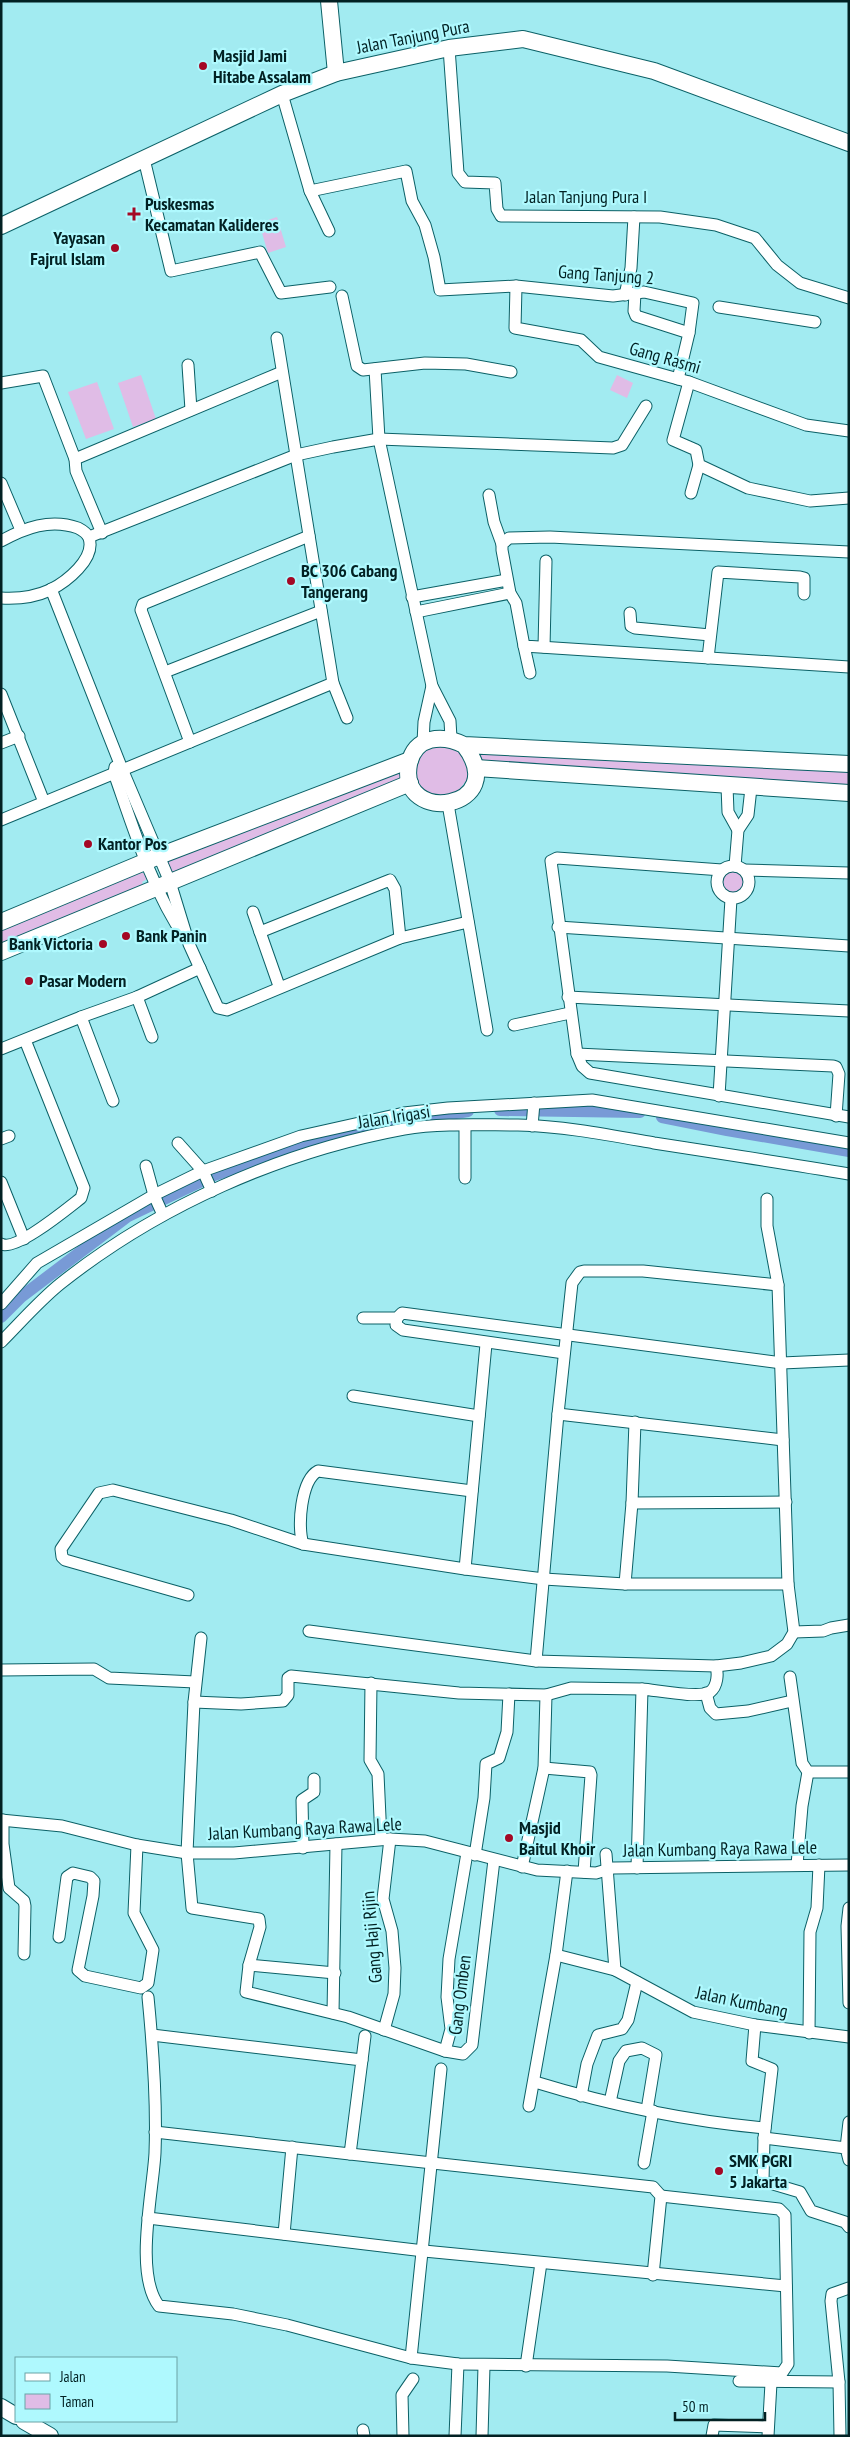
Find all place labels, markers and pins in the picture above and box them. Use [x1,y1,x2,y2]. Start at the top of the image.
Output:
place label: Masjid Jami Hitabe Assalam [213,44,311,88]
marker: Masjid Jami Hitabe Assalam [197,60,209,72]
place label: Puskesmas Kecamatan Kalideres [145,192,279,236]
marker: Puskesmas Kecamatan Kalideres [127,207,141,221]
place label: Yayasan Fajrul Islam [30,226,105,270]
marker: Yayasan Fajrul Islam [109,242,121,254]
place label: BC 306 Cabang Tangerang [301,559,397,603]
marker: BC 306 Cabang Tangerang [285,575,297,587]
place label: Kantor Pos [98,832,167,855]
marker: Kantor Pos [82,838,94,850]
place label: Bank Panin [136,924,207,947]
marker: Bank Panin [120,930,132,942]
place label: Bank Victoria [9,932,93,955]
marker: Bank Victoria [97,938,109,950]
place label: Pasar Modern [39,969,126,992]
marker: Pasar Modern [23,975,35,987]
place label: Masjid Baitul Khoir [519,1816,596,1860]
marker: Masjid Baitul Khoir [503,1832,515,1844]
place label: SMK PGRI 5 Jakarta [729,2149,792,2193]
marker: SMK PGRI 5 Jakarta [713,2165,725,2177]

